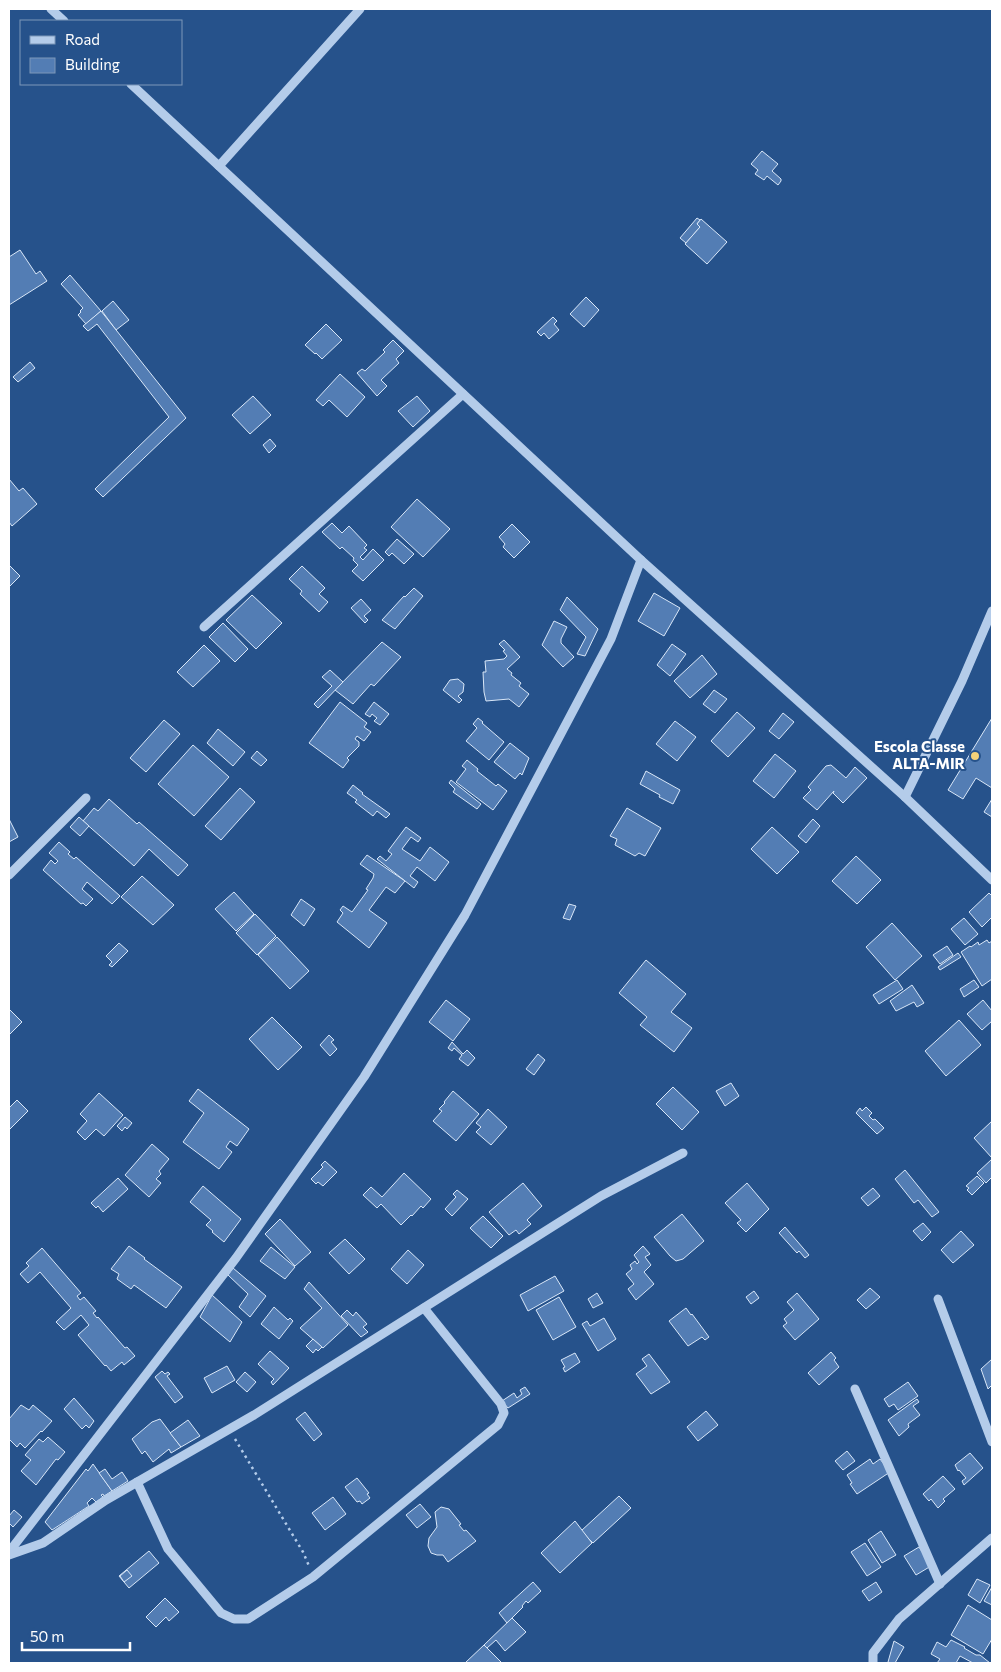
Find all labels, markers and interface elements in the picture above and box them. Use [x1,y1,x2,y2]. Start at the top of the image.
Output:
legend [20,20,182,85]
text: Road [65,30,100,48]
text: Building [65,55,120,73]
place label: Escola Classe ALTA-MIR [874,737,966,772]
marker: Escola Classe ALTA-MIR [969,750,981,762]
scale bar [22,1620,130,1652]
text: 50 m [30,1627,64,1645]

